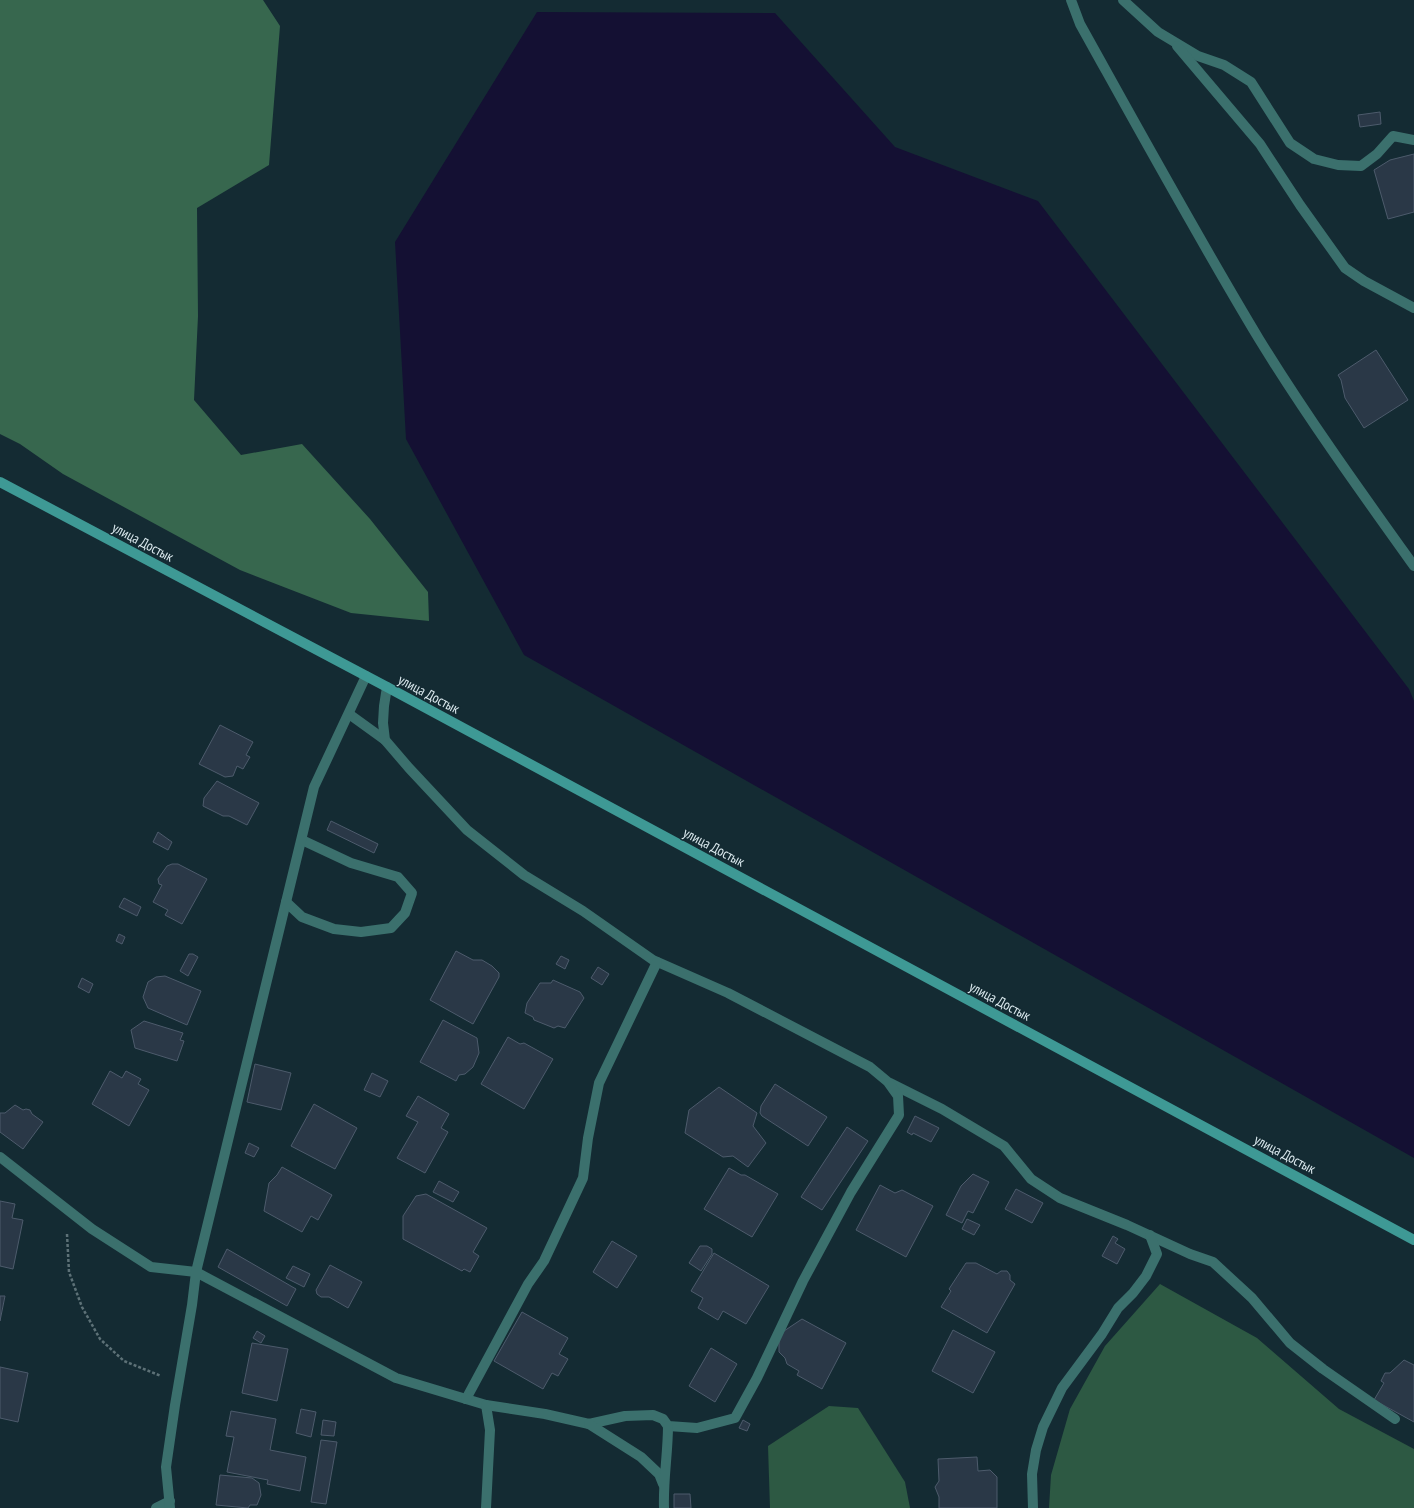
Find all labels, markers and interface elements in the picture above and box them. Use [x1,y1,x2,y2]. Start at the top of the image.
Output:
street label: улица Достык [109,518,177,566]
street label: улица Достык [395,670,463,718]
street label: улица Достык [680,823,748,871]
street label: улица Достык [966,977,1034,1025]
street label: улица Достык [1251,1130,1319,1178]

